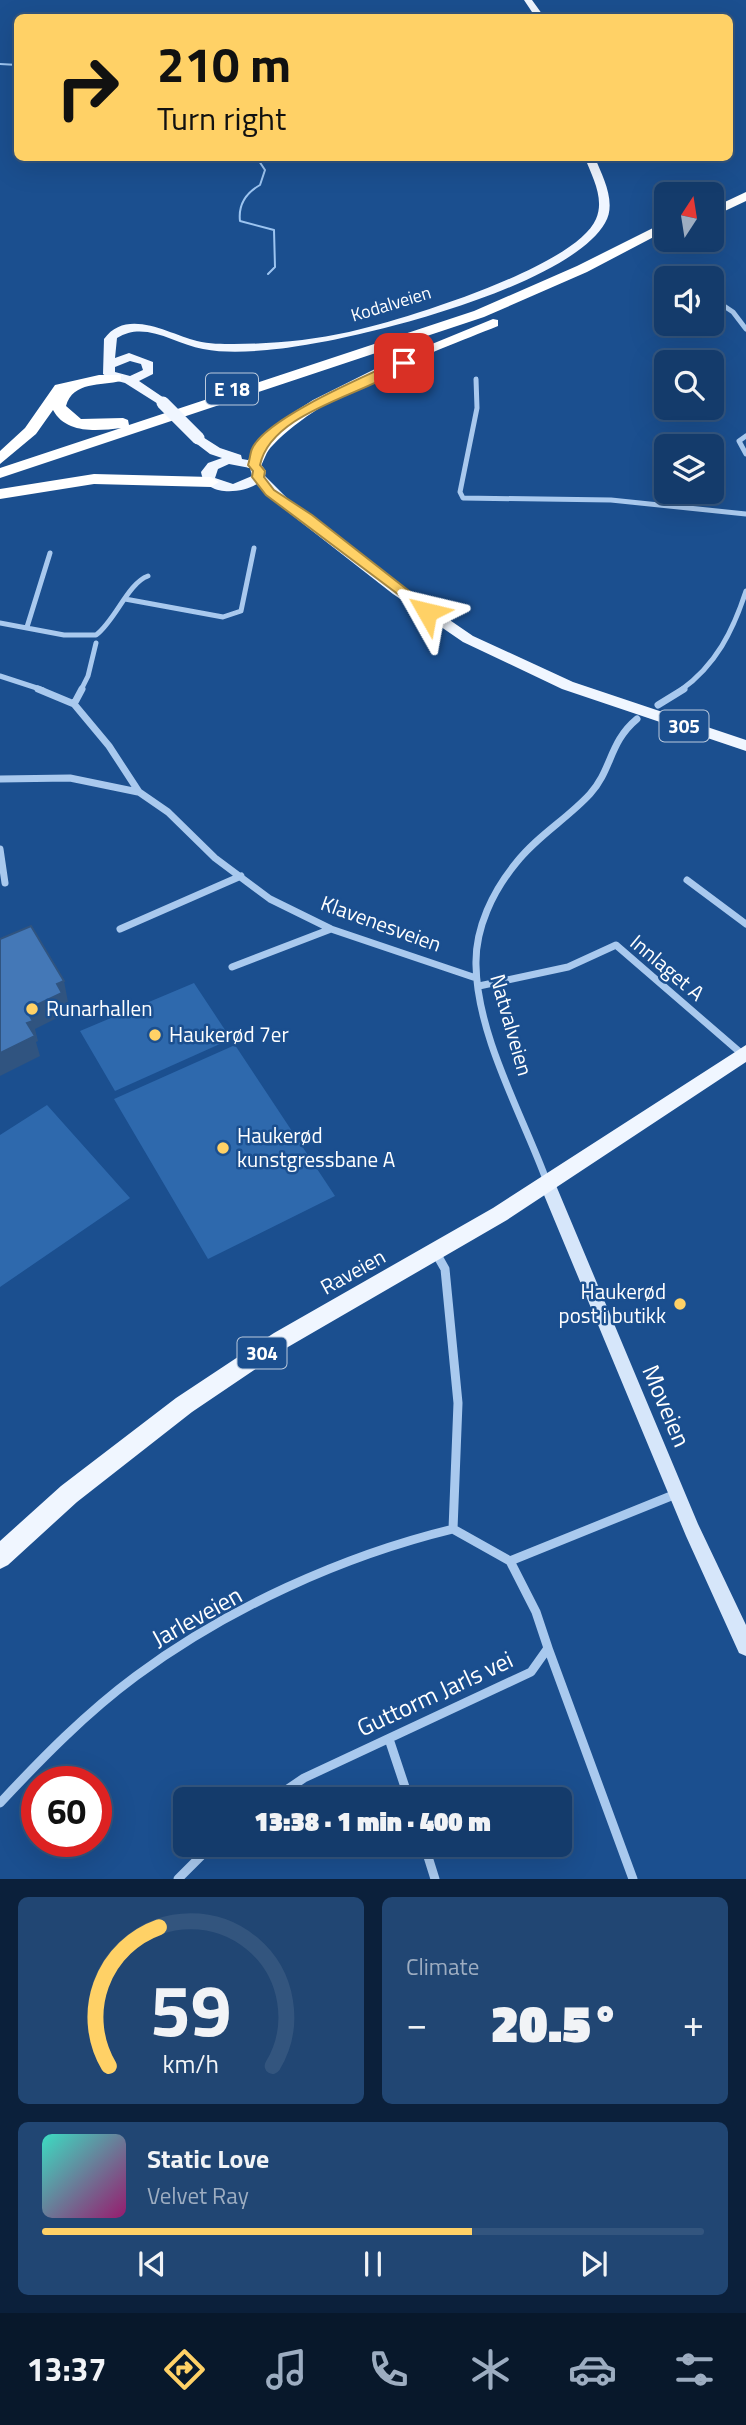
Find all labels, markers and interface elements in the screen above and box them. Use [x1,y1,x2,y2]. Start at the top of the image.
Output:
text: 210 m [157,26,291,101]
icon: right [42,42,133,133]
text: Turn right [157,94,286,142]
north arrow [654,182,724,252]
map controls [654,182,724,504]
button: sound [654,266,724,336]
street label: Kodalveien [347,279,434,328]
pin [374,333,434,393]
icon: arrive [385,344,423,382]
button: search [654,350,724,420]
road number: E 18 [206,374,258,404]
button: layers [654,434,724,504]
position arrow [390,575,464,649]
road number: 305 [660,710,708,741]
street label: Klavenesveien [317,886,446,960]
street label: Innlaget A [623,926,712,1008]
street label: Natvalveien [482,970,542,1079]
place label: Runarhallen [46,992,152,1024]
marker: Runarhallen [24,1001,40,1017]
place label: Haukerød 7er [169,1018,289,1050]
marker: Haukerød 7er [147,1027,163,1043]
place label: Haukerød kunstgressbane A [237,1119,396,1175]
marker: Haukerød kunstgressbane A [215,1140,231,1156]
street label: Raveien [314,1240,391,1302]
place label: Haukerød post i butikk [559,1275,666,1331]
marker: Haukerød post i butikk [672,1296,688,1312]
road number: 304 [238,1338,286,1368]
street label: Moveien [634,1359,700,1452]
street label: Jarleveien [145,1577,248,1656]
street label: Guttorm Jarls vei [351,1641,519,1745]
speed limit sign: 60 [21,1766,112,1857]
text: 13:38 · 1 min · 400 m [254,1802,491,1841]
text: Climate [406,1949,479,1984]
text: 59 [150,1955,232,2065]
text: 20.5° [490,1983,620,2062]
text: − [406,1994,427,2052]
text: + [683,1994,704,2052]
text: km/h [163,2045,219,2083]
text: Static Love [147,2139,269,2178]
text: Velvet Ray [147,2178,249,2213]
icon: previous [133,2245,171,2283]
icon: pause [354,2245,392,2283]
icon: next [575,2245,613,2283]
text: 13:37 [27,2345,106,2393]
icon: directions [160,2345,209,2394]
icon: music [262,2345,311,2394]
icon: phone [364,2345,413,2394]
icon: climate [466,2345,515,2394]
icon: car [568,2345,617,2394]
icon: filters [670,2345,719,2394]

